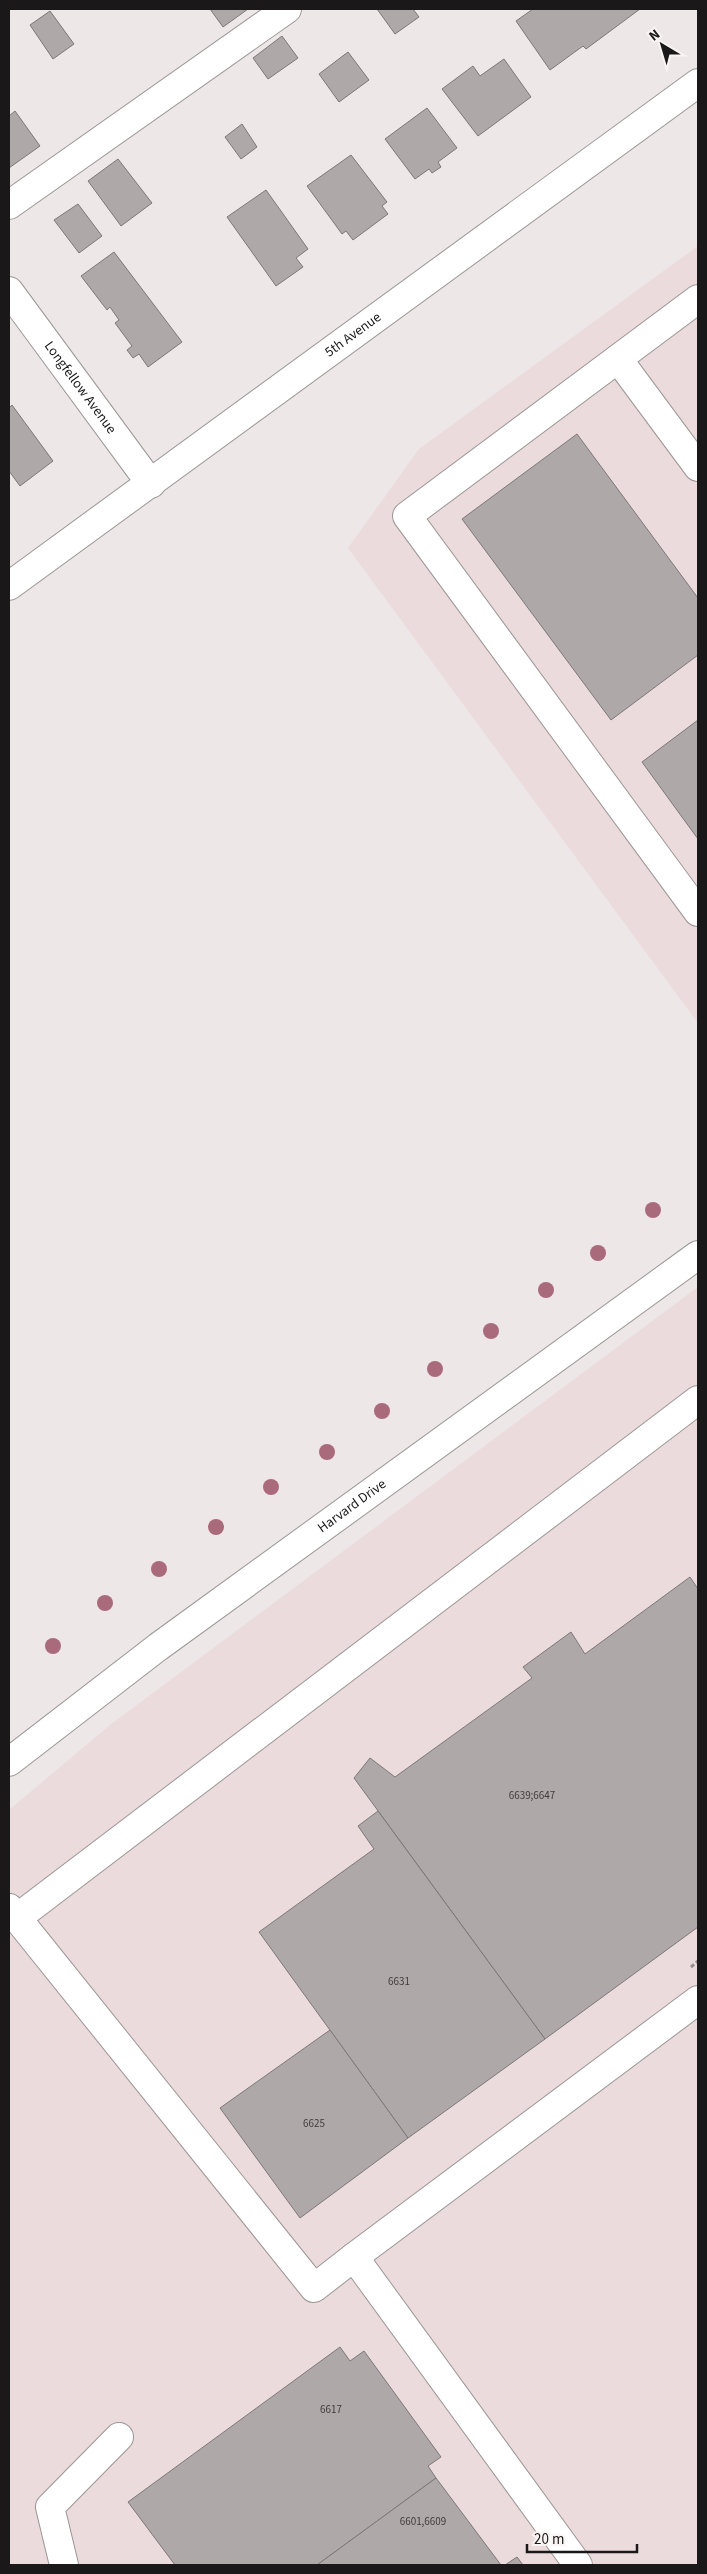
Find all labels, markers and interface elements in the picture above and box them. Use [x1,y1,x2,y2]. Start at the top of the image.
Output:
north arrow [637,20,687,70]
text: N [645,25,664,46]
street label: 5th Avenue [321,307,385,362]
street label: Longfellow Avenue [39,337,121,438]
street label: Harvard Drive [314,1474,391,1538]
house number: 6639;6647 [509,1788,555,1803]
house number: 6631 [388,1974,410,1989]
house number: 6625 [303,2116,325,2131]
house number: 6617 [320,2402,342,2417]
house number: 6601,6609 [400,2514,446,2529]
scale bar [527,2522,637,2554]
text: 20 m [534,2529,564,2550]

